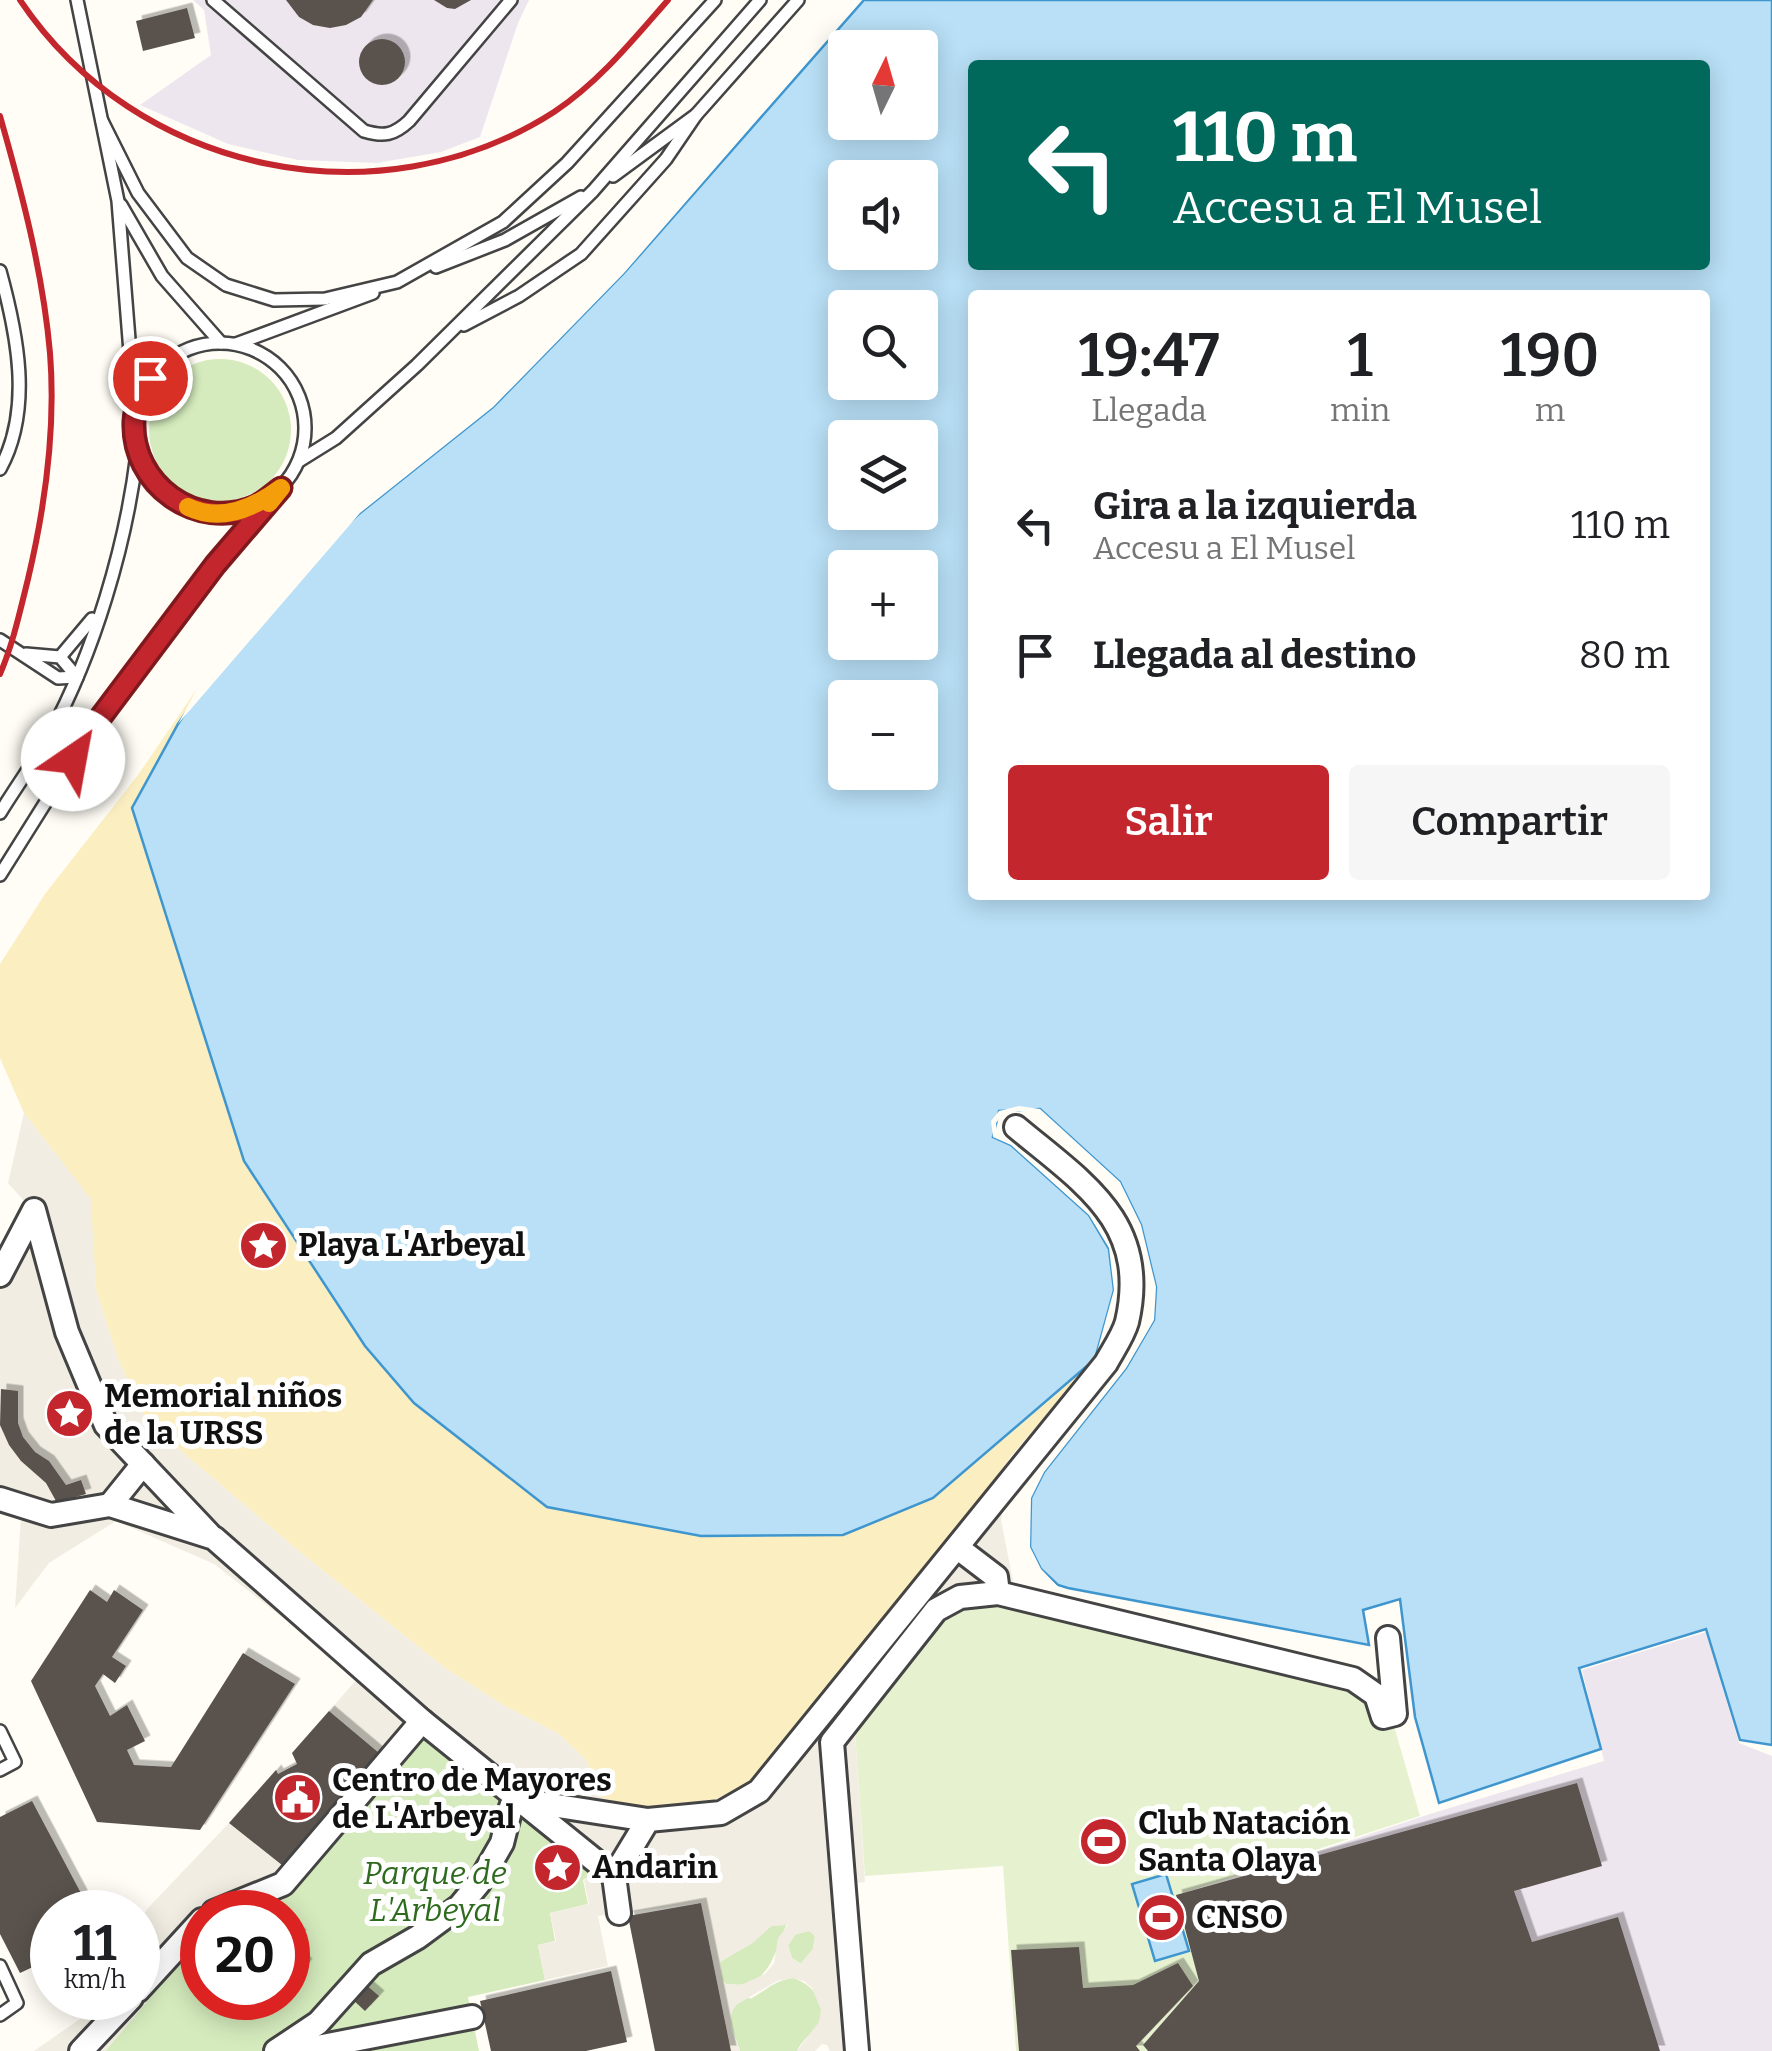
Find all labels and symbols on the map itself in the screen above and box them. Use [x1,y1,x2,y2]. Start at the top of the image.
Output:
north arrow [828,30,938,140]
pin [108,336,193,421]
position arrow [21,707,125,811]
place icon: Playa L'Arbeyal [237,1219,289,1271]
place label: Playa L'Arbeyal [298,1226,526,1264]
place label: Memorial niños de la URSS [104,1377,342,1452]
place icon: Memorial niños de la URSS [43,1388,95,1440]
place label: Centro de Mayores de L'Arbeyal [332,1761,612,1836]
public building icon: Centro de Mayores de L'Arbeyal [271,1772,323,1824]
place label: Club Natación Santa Olaya [1138,1804,1351,1879]
sports icon: Club Natación Santa Olaya [1077,1815,1129,1867]
place icon: Andarin [531,1841,583,1893]
place label: Andarin [592,1848,718,1886]
park label: Parque de L'Arbeyal [363,1854,507,1929]
speed limit sign: 20 [180,1890,310,2020]
sports icon: CNSO [1135,1891,1187,1943]
place label: CNSO [1196,1898,1283,1936]

